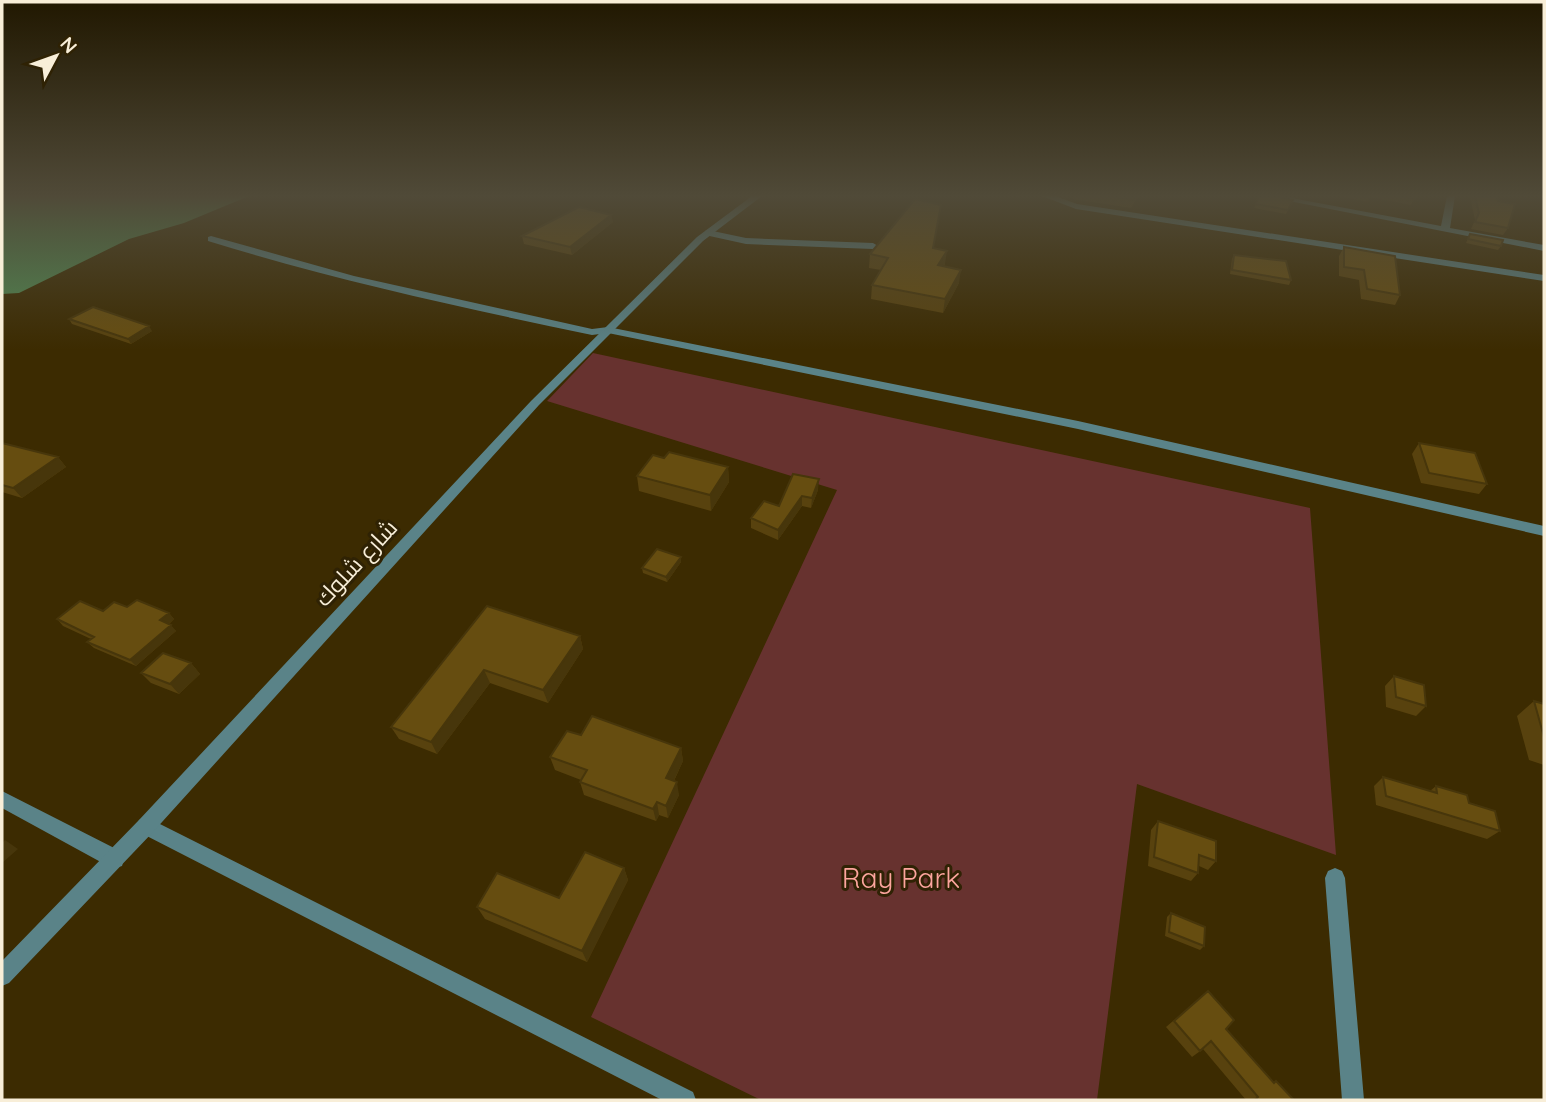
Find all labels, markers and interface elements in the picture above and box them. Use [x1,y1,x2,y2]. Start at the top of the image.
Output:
north arrow [21,21,91,91]
text: N [55,32,82,58]
street label: شارع شلوك [308,513,405,613]
park label: Ray Park [842,860,960,895]

